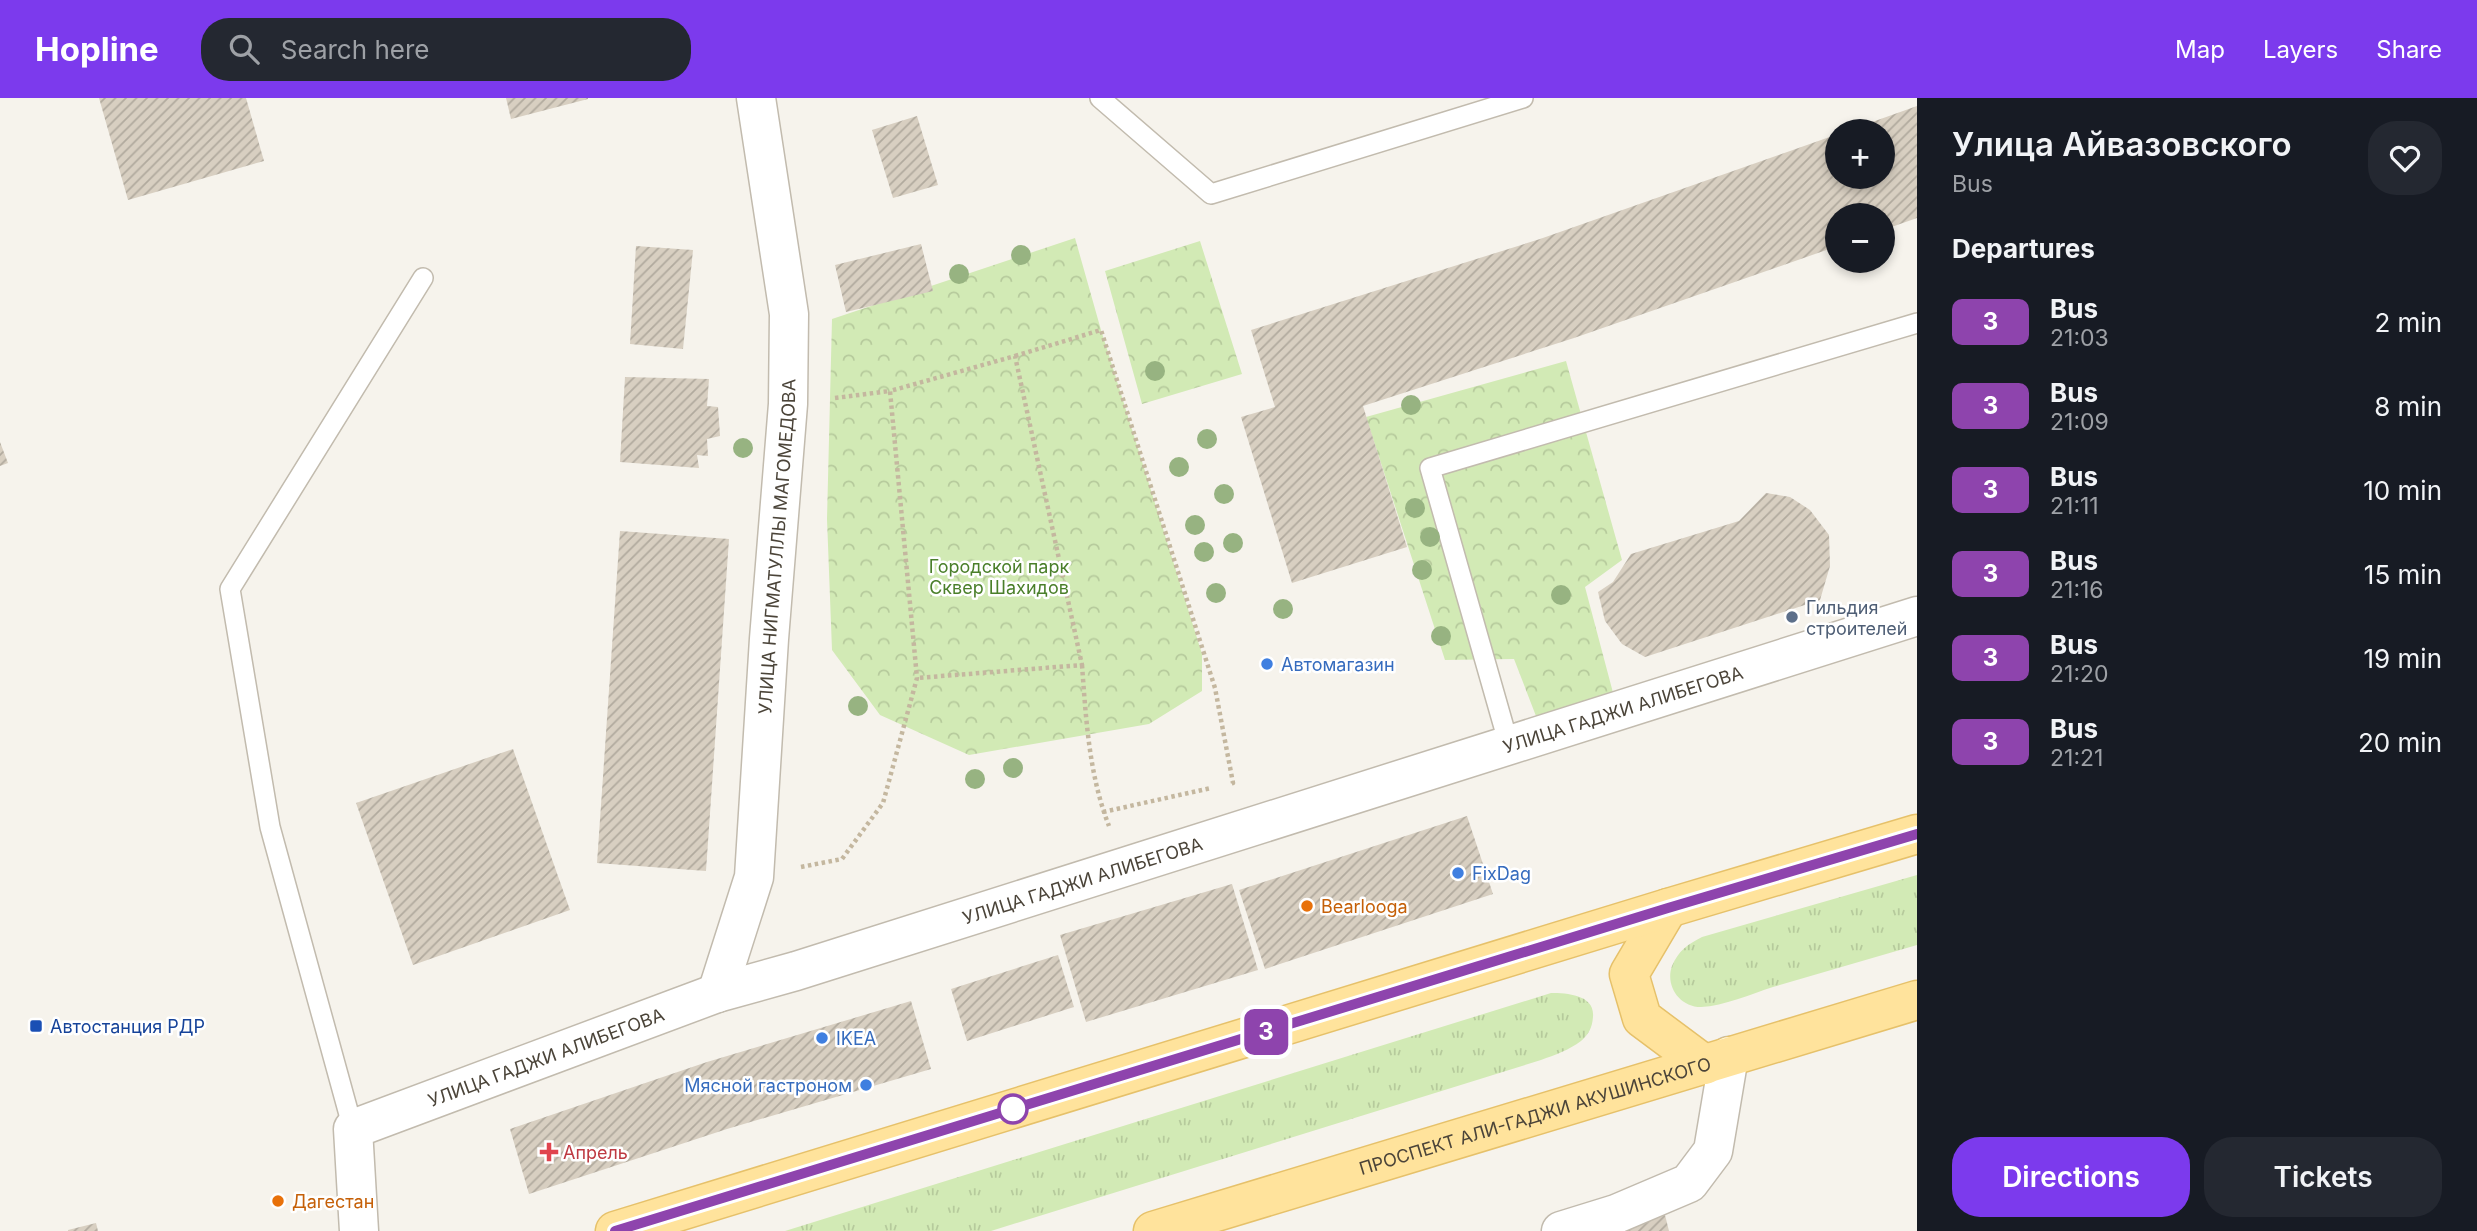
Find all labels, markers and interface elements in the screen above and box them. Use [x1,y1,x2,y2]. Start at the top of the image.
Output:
search box [201,18,691,81]
text: Hopline [35,29,159,69]
icon: search [225,30,263,68]
text: Search here [281,34,429,65]
text: Map [2175,35,2225,64]
text: Layers [2263,35,2338,64]
text: Share [2376,35,2442,64]
map controls [1825,119,1895,273]
button: + [1825,119,1895,189]
button: heart [2368,121,2442,195]
text: Улица Айвазовского [1952,124,2292,164]
text: Bus [1952,170,1993,198]
button: − [1825,203,1895,273]
text: Departures [1952,233,2095,264]
text: Bus [2050,293,2098,324]
text: 3 [1983,307,1998,336]
text: 2 min [2374,307,2442,338]
text: 21:03 [2050,324,2109,352]
text: Bus [2050,377,2098,408]
street label: УЛИЦА НИГМАТУЛЛЫ МАГОМЕДОВА [754,379,799,715]
text: 3 [1983,391,1998,420]
text: 8 min [2374,391,2442,422]
text: 21:09 [2050,408,2109,436]
text: Bus [2050,461,2098,492]
text: 3 [1983,475,1998,504]
text: 10 min [2363,475,2442,506]
text: 21:11 [2050,492,2099,520]
text: Bus [2050,545,2098,576]
park label: Городской парк Сквер Шахидов [929,556,1069,598]
text: 3 [1983,559,1998,588]
text: 15 min [2364,559,2442,590]
text: 21:16 [2050,576,2104,604]
place label: Гильдия строителей [1806,597,1907,639]
marker: Гильдия строителей [1784,609,1800,625]
text: Bus [2050,629,2098,660]
text: 3 [1983,643,1998,672]
text: 19 min [2364,643,2442,674]
place label: Автомагазин [1281,654,1395,675]
marker: Автомагазин [1259,656,1275,672]
text: 21:20 [2050,660,2109,688]
street label: УЛИЦА ГАДЖИ АЛИБЕГОВА [1500,661,1745,757]
text: Bus [2050,713,2098,744]
text: 3 [1983,727,1998,756]
text: 20 min [2358,727,2442,758]
text: 21:21 [2050,744,2103,772]
street label: УЛИЦА ГАДЖИ АЛИБЕГОВА [960,833,1205,928]
place label: FixDag [1472,863,1531,884]
marker: FixDag [1450,865,1466,881]
place label: Bearlooga [1321,896,1408,917]
marker: Bearlooga [1299,898,1315,914]
street label: УЛИЦА ГАДЖИ АЛИБЕГОВА [425,1003,667,1111]
line badge: 3 [1243,1009,1289,1055]
place label: Автостанция РДР [50,1016,205,1037]
text: 3 [1258,1017,1274,1046]
marker: Автостанция РДР [28,1018,44,1034]
place label: IKEA [836,1028,876,1049]
marker: IKEA [814,1030,830,1046]
street label: ПРОСПЕКТ АЛИ-ГАДЖИ АКУШИНСКОГО [1356,1052,1713,1179]
place label: Мясной гастроном [684,1075,852,1096]
marker: Мясной гастроном [858,1077,874,1093]
unlabelled marker [998,1094,1028,1124]
button: Directions [1952,1137,2190,1217]
button: Tickets [2204,1137,2442,1217]
place label: Апрель [563,1142,628,1163]
marker: Апрель [541,1144,557,1160]
place label: Дагестан [292,1191,374,1212]
marker: Дагестан [270,1193,286,1209]

